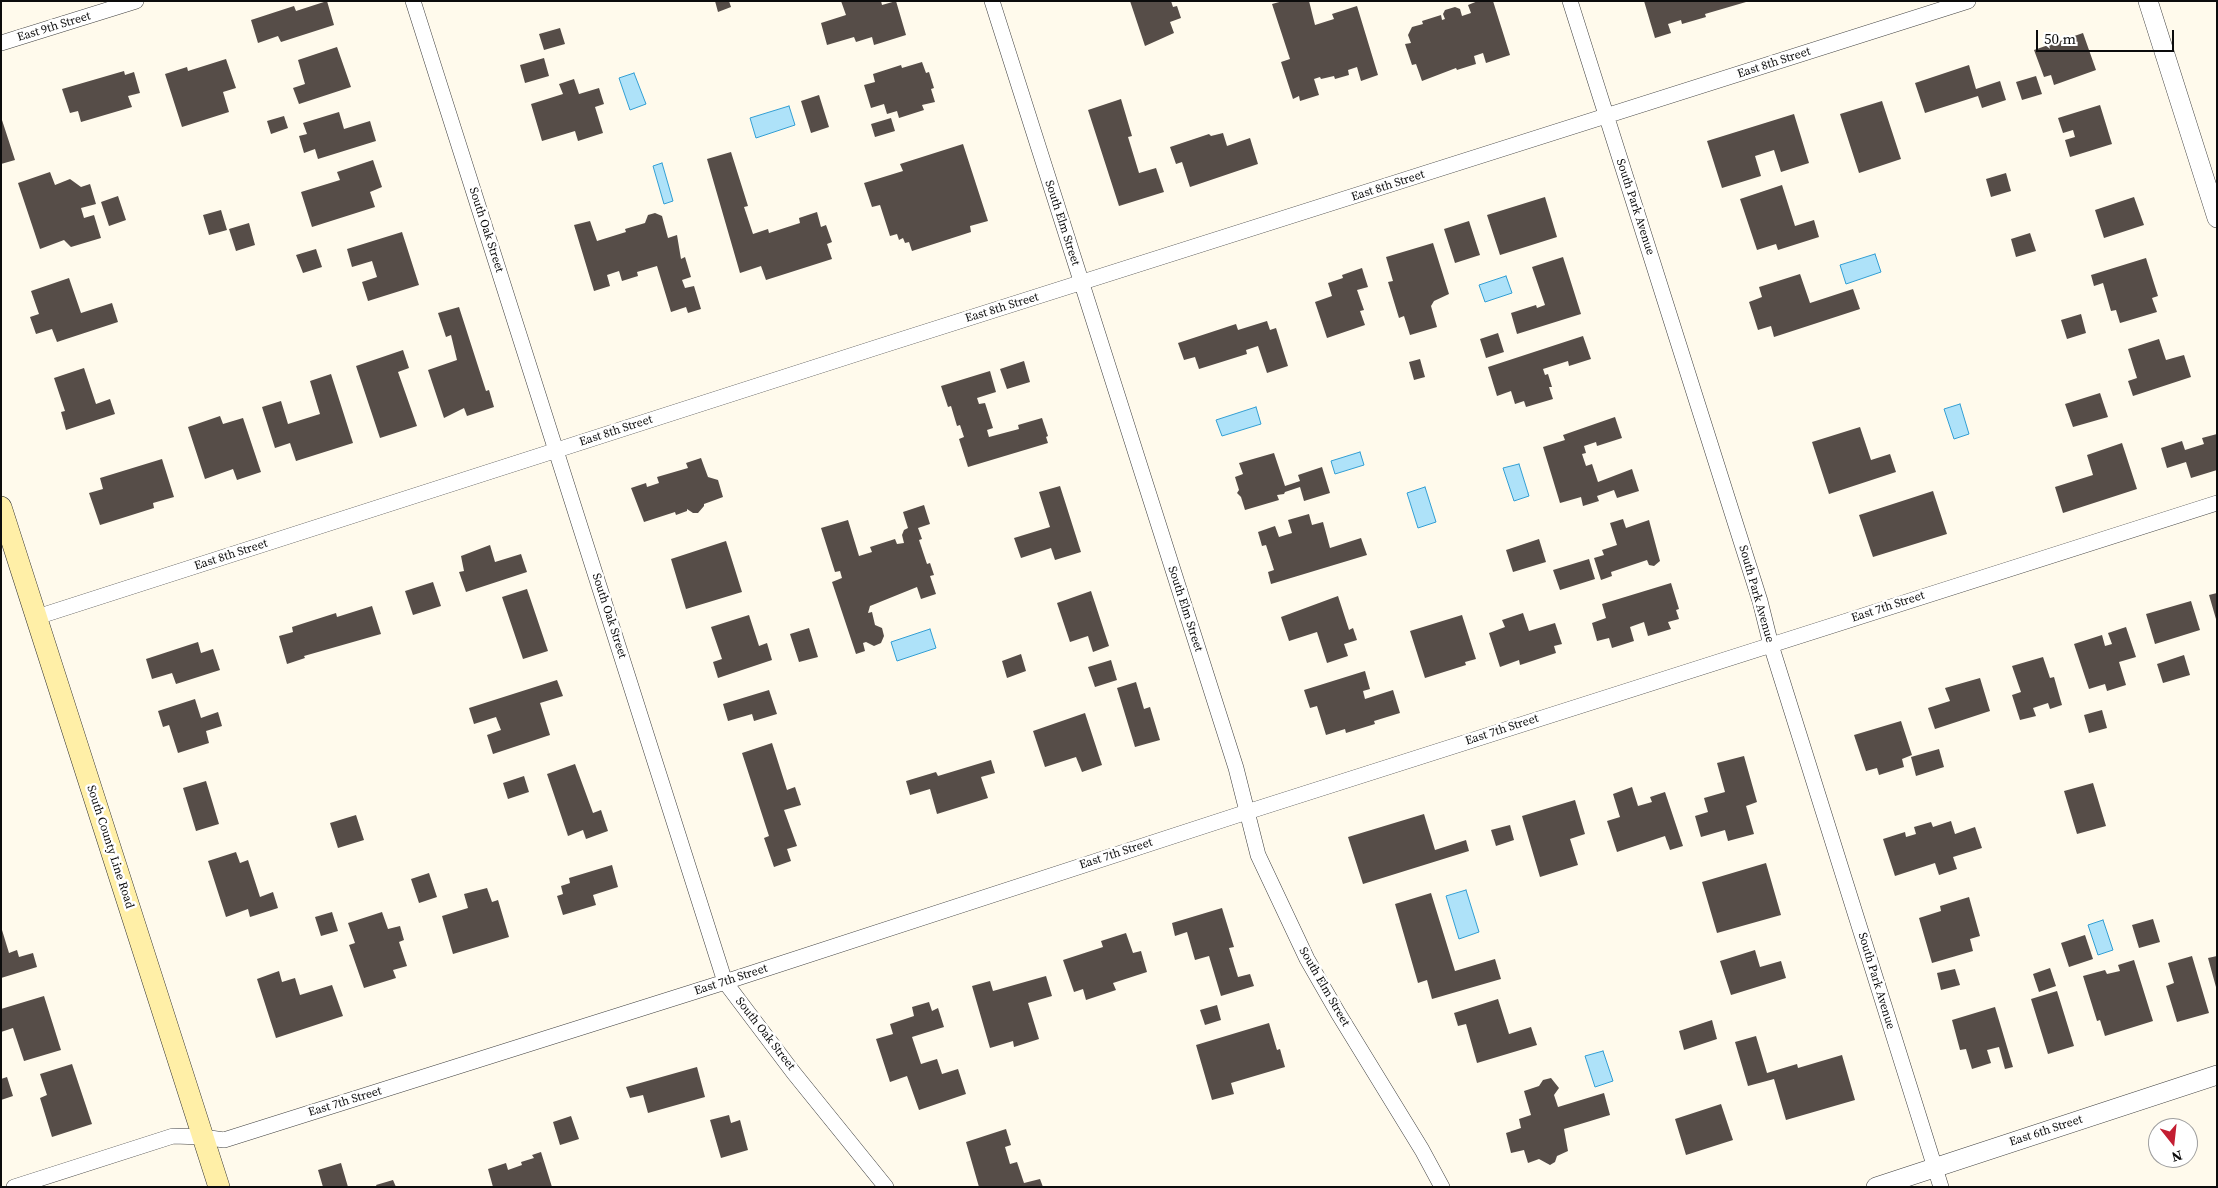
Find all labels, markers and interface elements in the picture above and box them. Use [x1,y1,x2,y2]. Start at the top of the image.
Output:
street label: East 9th Street [15,9,93,45]
scale bar [2038,20,2176,52]
text: 50 m [2044,28,2076,49]
street label: East 8th Street [1736,44,1812,82]
street label: South Park Avenue [1613,157,1657,257]
street label: East 8th Street [1350,167,1426,205]
street label: South Elm Street [1041,178,1083,268]
street label: South Oak Street [465,186,507,274]
street label: East 8th Street [963,290,1041,326]
street label: East 8th Street [578,412,654,450]
street label: East 8th Street [193,536,269,574]
street label: South Park Avenue [1735,544,1777,644]
street label: South Elm Street [1164,564,1206,654]
street label: South Oak Street [588,572,630,660]
street label: East 7th Street [1850,588,1926,626]
street label: East 7th Street [1464,711,1540,749]
street label: South County Line Road [83,784,137,910]
street label: East 7th Street [1078,835,1154,873]
street label: South Park Avenue [1854,931,1898,1031]
street label: South Elm Street [1296,945,1352,1029]
street label: East 7th Street [693,961,769,999]
street label: South Oak Street [732,995,798,1073]
street label: East 7th Street [306,1084,384,1120]
street label: East 6th Street [2008,1112,2084,1150]
north arrow [2148,1118,2198,1168]
text: N [2169,1145,2185,1167]

